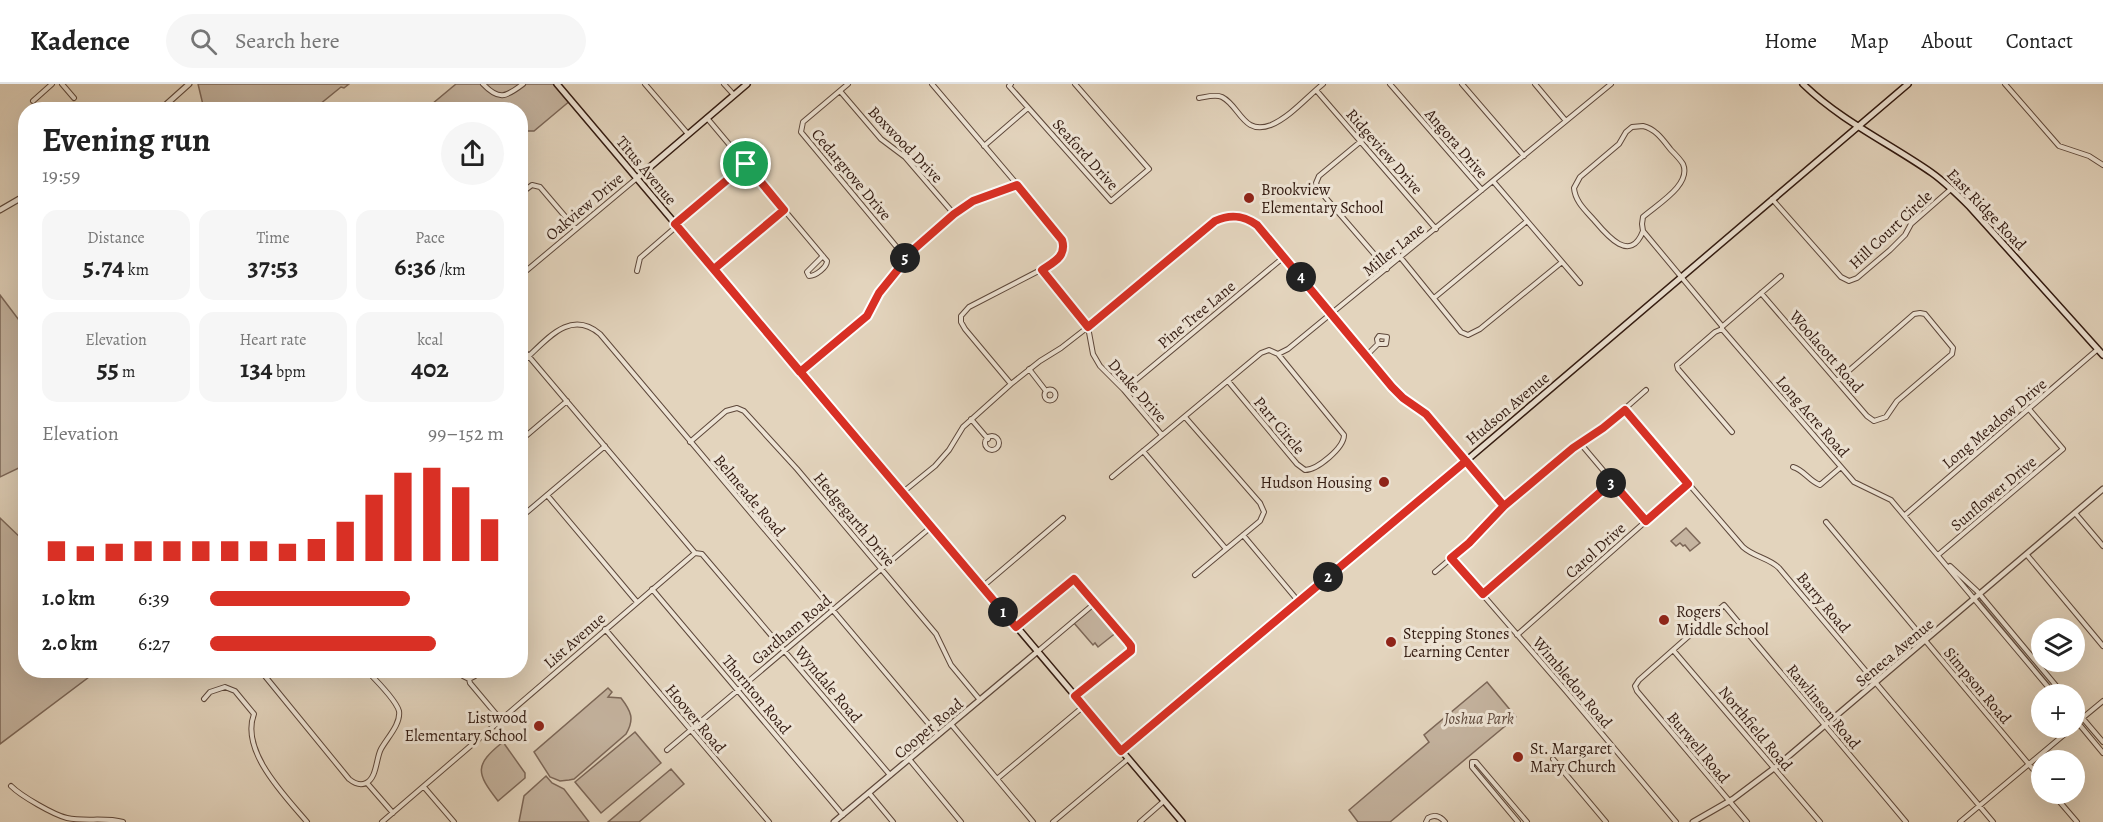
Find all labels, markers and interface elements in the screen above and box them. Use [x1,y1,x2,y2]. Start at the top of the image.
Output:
search box [166,14,586,68]
text: Kadence [30,22,130,60]
icon: search [187,25,220,58]
text: Search here [235,26,340,56]
text: Home [1764,27,1817,55]
text: Map [1850,27,1888,55]
text: About [1921,27,1973,55]
text: Contact [2006,27,2073,55]
street label: Boxwood Drive [863,101,948,188]
street label: Angora Drive [1419,103,1493,183]
street label: Ridgeview Drive [1341,104,1428,199]
street label: Seaford Drive [1047,114,1123,195]
text: Evening run [42,117,211,162]
button: share [441,122,504,185]
street label: Cedargrove Drive [806,124,896,225]
street label: Titus Avenue [611,131,682,210]
pin [720,138,771,189]
icon: arrive [729,147,762,180]
text: 19:59 [42,162,80,189]
street label: East Ridge Road [1942,164,2031,256]
street label: Oakview Drive [541,168,628,246]
place label: Brookview Elementary School [1261,179,1384,219]
street label: Hill Court Circle [1844,185,1937,274]
marker: Brookview Elementary School [1242,191,1256,205]
street label: Miller Lane [1358,218,1429,282]
text: Distance [87,227,145,249]
text: Time [256,227,290,249]
text: Pace [415,227,445,249]
pin: 5 [890,243,920,273]
text: 5 [902,247,908,269]
text: 5.74 [83,249,125,284]
text: 37:53 [248,249,298,284]
text: 6:36 [394,249,436,284]
text: km [125,259,149,281]
text: /km [436,259,466,281]
pin: 4 [1286,262,1316,292]
text: 4 [1297,266,1305,288]
street label: Pine Tree Lane [1153,276,1240,354]
street label: Woolacott Road [1784,305,1868,398]
text: Elevation [85,329,147,351]
text: Heart rate [240,329,306,351]
text: kcal [417,329,443,351]
text: 55 [97,351,119,386]
text: 134 [240,351,273,386]
text: 402 [411,351,449,386]
street label: Drake Drive [1103,354,1172,427]
text: m [119,361,135,383]
text: bpm [273,361,306,383]
street label: Hudson Avenue [1461,367,1554,450]
street label: Long Acre Road [1771,371,1854,462]
street label: Long Meadow Drive [1938,373,2052,474]
street label: Parr Circle [1248,392,1310,459]
text: Elevation [42,420,119,447]
text: 99–152 m [428,420,504,447]
street label: Belmeade Road [708,450,790,542]
street label: Sunflower Drive [1946,451,2041,536]
street label: Hedgegarth Drive [808,468,900,571]
pin: 3 [1596,468,1626,498]
place label: Hudson Housing [1260,472,1372,494]
text: 3 [1608,472,1614,494]
marker: Hudson Housing [1377,475,1391,489]
street label: Carol Drive [1561,518,1631,584]
pin: 2 [1313,562,1343,592]
text: 2 [1324,566,1332,588]
street label: Barry Road [1791,568,1855,638]
text: 1.0 km [42,585,95,612]
text: 6:39 [138,585,169,612]
street label: Gardham Road [747,589,837,670]
pin: 1 [988,597,1018,627]
text: 1 [1000,601,1006,623]
place label: Rogers Middle School [1676,601,1769,641]
street label: List Avenue [539,608,610,674]
marker: Rogers Middle School [1657,613,1671,627]
street label: Seneca Avenue [1851,613,1939,692]
map controls [2031,618,2085,804]
button: layers [2031,618,2085,672]
place label: Stepping Stones Learning Center [1403,623,1509,663]
text: 2.0 km [42,630,98,657]
text: 6:27 [138,630,170,657]
street label: Wimbledon Road [1527,631,1617,733]
marker: Stepping Stones Learning Center [1384,635,1398,649]
street label: Wyndale Road [789,641,867,728]
street label: Simpson Road [1939,642,2016,729]
street label: Thornton Road [717,650,796,739]
street label: Rawlinson Road [1781,659,1866,754]
street label: Hoover Road [660,679,731,758]
street label: Northfield Road [1713,681,1798,776]
button: + [2031,684,2085,738]
street label: Cooper Road [889,693,968,764]
place label: Listwood Elementary School [404,707,527,747]
street label: Burwell Road [1662,707,1735,788]
park label: Joshua Park [1443,708,1514,730]
marker: Listwood Elementary School [532,719,546,733]
place label: St. Margaret Mary Church [1530,738,1616,778]
marker: St. Margaret Mary Church [1511,750,1525,764]
button: − [2031,750,2085,804]

